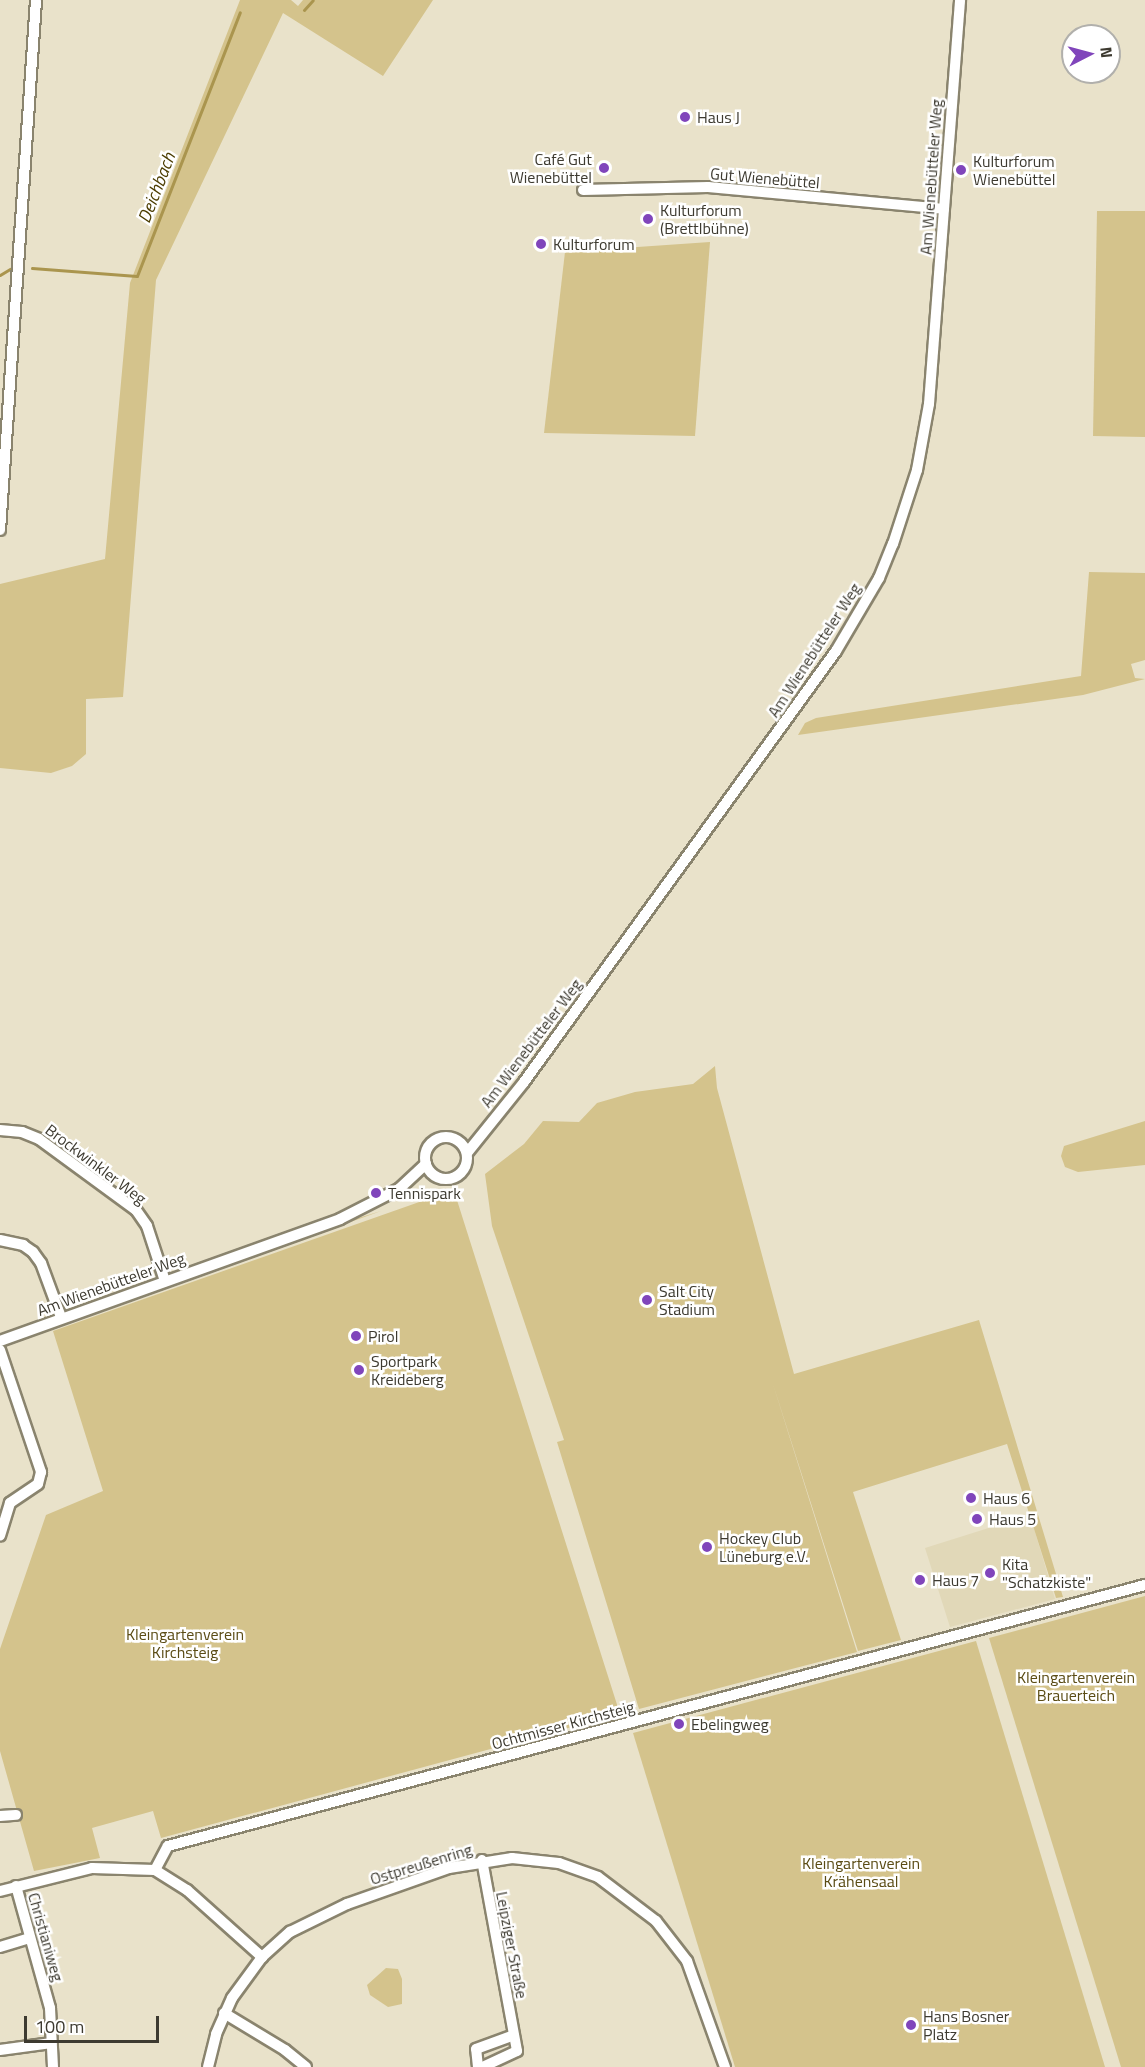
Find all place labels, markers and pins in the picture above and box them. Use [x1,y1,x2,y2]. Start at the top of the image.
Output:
place label: Haus J [697,107,740,127]
marker: Haus J [678,110,692,124]
place label: Café Gut Wienebüttel [510,149,592,187]
place label: Kulturforum Wienebüttel [973,151,1055,189]
marker: Café Gut Wienebüttel [597,161,611,175]
marker: Kulturforum Wienebüttel [954,163,968,177]
place label: Kulturforum (Brettlbühne) [660,200,749,238]
marker: Kulturforum (Brettlbühne) [641,212,655,226]
place label: Kulturforum [553,234,635,254]
marker: Kulturforum [534,237,548,251]
place label: Tennispark [388,1183,461,1203]
marker: Tennispark [369,1186,383,1200]
place label: Salt City Stadium [659,1281,715,1319]
marker: Salt City Stadium [640,1293,654,1307]
place label: Pirol [368,1326,399,1346]
marker: Pirol [349,1329,363,1343]
place label: Sportpark Kreideberg [371,1351,444,1389]
marker: Sportpark Kreideberg [352,1363,366,1377]
place label: Haus 6 [983,1488,1030,1508]
marker: Haus 6 [964,1491,978,1505]
place label: Haus 5 [989,1509,1036,1529]
marker: Haus 5 [970,1512,984,1526]
place label: Hockey Club Lüneburg e.V. [719,1528,808,1566]
marker: Hockey Club Lüneburg e.V. [700,1540,714,1554]
place label: Kita "Schatzkiste" [1002,1554,1091,1592]
marker: Kita "Schatzkiste" [983,1566,997,1580]
place label: Haus 7 [932,1570,979,1590]
marker: Haus 7 [913,1573,927,1587]
place label: Ebelingweg [691,1714,769,1734]
marker: Ebelingweg [672,1717,686,1731]
place label: Hans Bosner Platz [923,2006,1009,2044]
marker: Hans Bosner Platz [904,2018,918,2032]

